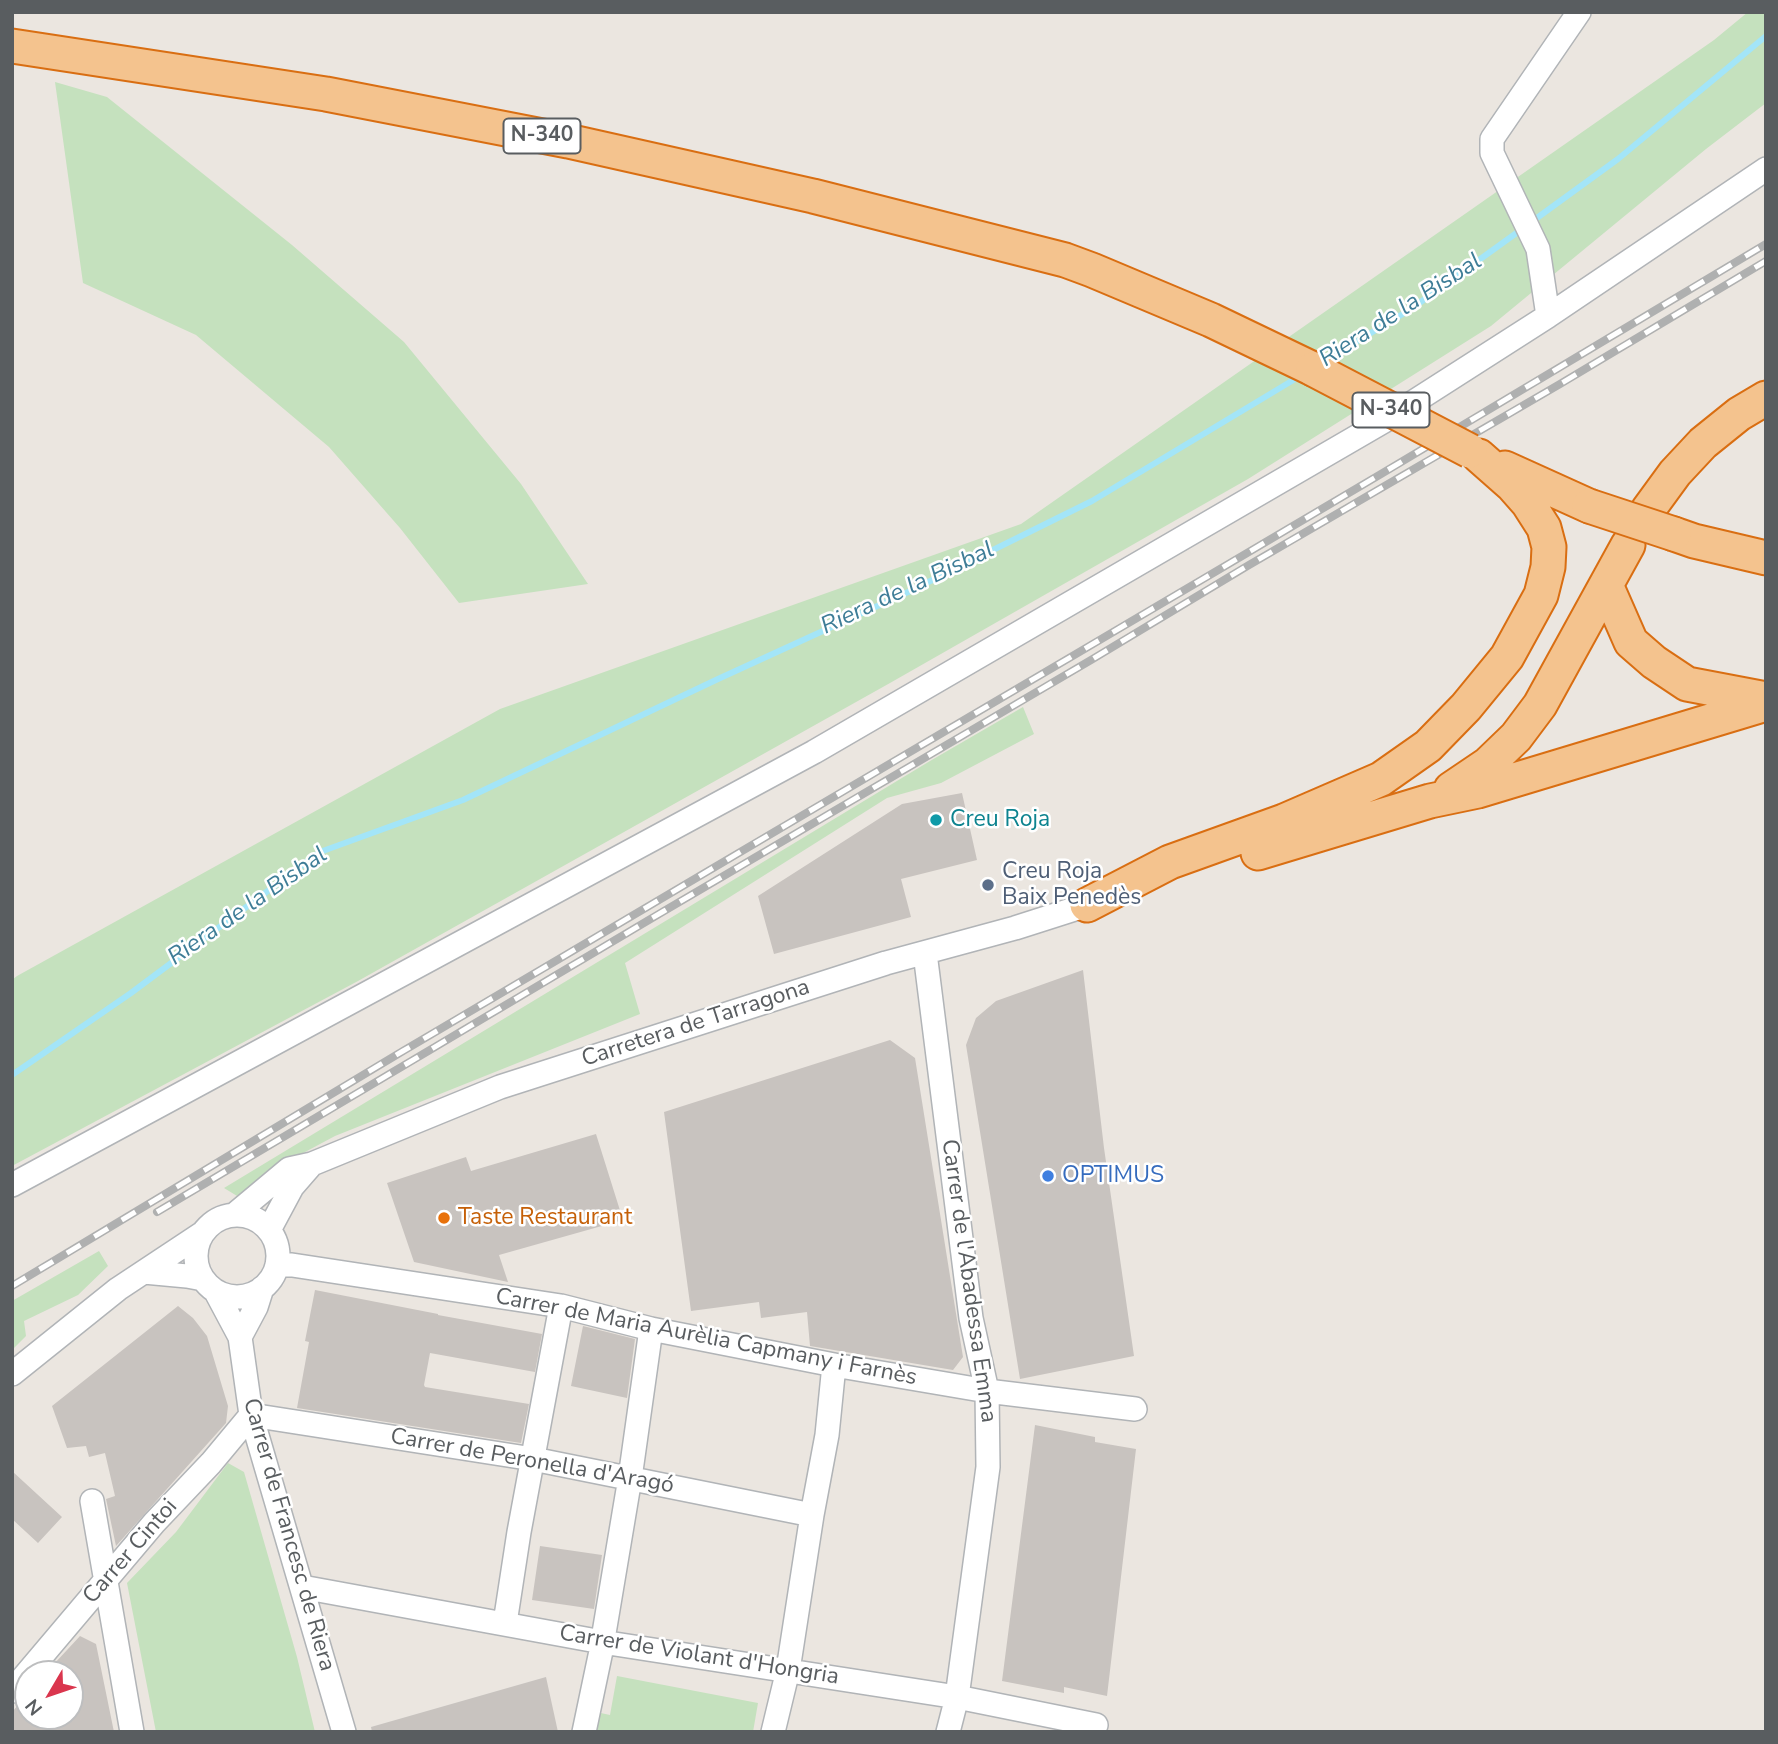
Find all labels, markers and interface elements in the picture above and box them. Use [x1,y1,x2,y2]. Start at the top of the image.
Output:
road number: N-340 [504,118,580,154]
water label: Riera de la Bisbal [1314,248,1488,374]
road number: N-340 [1352,392,1430,428]
water label: Riera de la Bisbal [817,536,999,642]
place label: Creu Roja [950,806,1050,834]
marker: Creu Roja [928,812,944,828]
water label: Riera de la Bisbal [163,841,333,973]
place label: Creu Roja Baix Penedès [1002,858,1141,912]
marker: Creu Roja Baix Penedès [980,877,996,893]
street label: Carretera de Tarragona [578,974,814,1074]
street label: Carrer de l'Abadessa Emma [934,1138,1002,1424]
place label: OPTIMUS [1062,1162,1164,1190]
marker: OPTIMUS [1040,1168,1056,1184]
place label: Taste Restaurant [458,1204,632,1232]
marker: Taste Restaurant [436,1210,452,1226]
street label: Carrer de Maria Aurèlia Capmany i Farnès [493,1284,919,1392]
street label: Carrer de Francesc de Riera [236,1395,340,1675]
street label: Carrer de Peronella d'Aragó [388,1423,676,1501]
street label: Carrer Cintoi [78,1494,184,1610]
street label: Carrer de Violant d'Hongria [557,1620,841,1692]
north arrow [14,1660,84,1730]
text: N [20,1693,49,1721]

